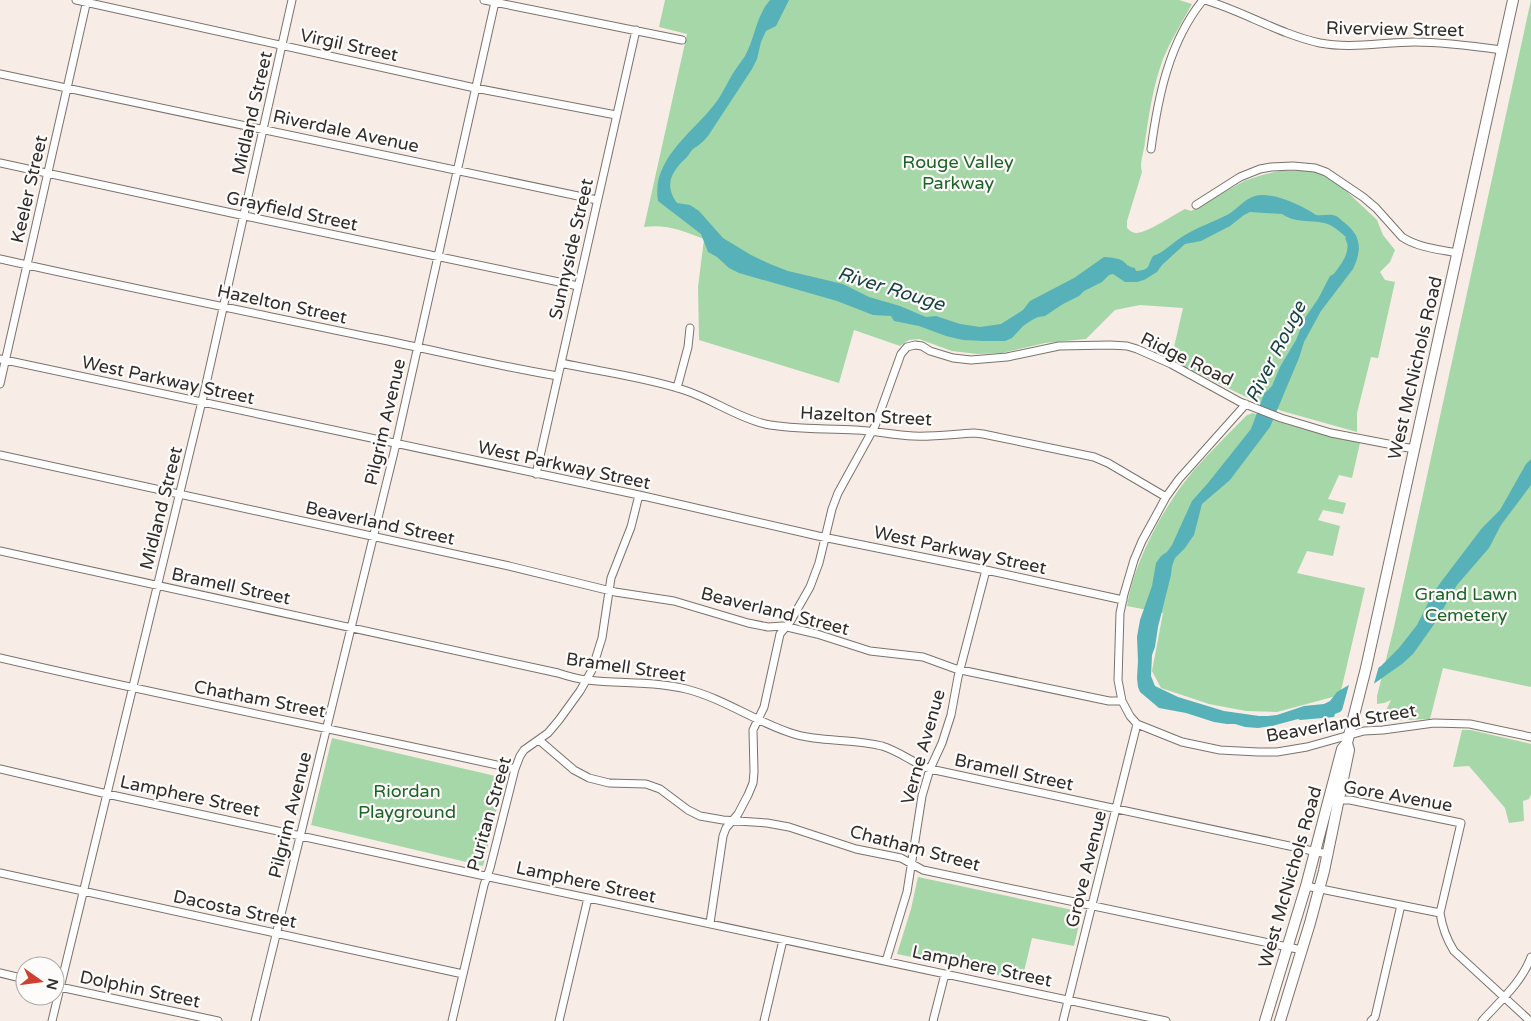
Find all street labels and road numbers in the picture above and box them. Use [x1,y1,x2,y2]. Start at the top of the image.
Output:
street label: Riverview Street [1326,17,1464,41]
street label: Virgil Street [298,24,400,66]
street label: Midland Street [227,49,277,177]
street label: Riverdale Avenue [271,105,421,157]
street label: Keeler Street [6,133,52,245]
street label: Sunnyside Street [544,176,598,322]
street label: Grayfield Street [224,186,360,236]
street label: West McNichols Road [1383,274,1447,462]
street label: Hazelton Street [215,280,349,329]
street label: Ridge Road [1137,327,1237,391]
street label: West Parkway Street [80,351,257,409]
street label: Pilgrim Avenue [360,357,410,487]
street label: Hazelton Street [799,402,933,430]
street label: West Parkway Street [476,436,653,494]
street label: Midland Street [135,444,187,572]
street label: Beaverland Street [303,496,457,550]
street label: West Parkway Street [872,521,1049,579]
street label: Bramell Street [169,563,293,609]
street label: Beaverland Street [699,582,852,640]
street label: Bramell Street [564,648,688,686]
street label: Chatham Street [192,675,328,723]
street label: Verne Avenue [896,687,950,807]
street label: Beaverland Street [1264,699,1418,747]
street label: Bramell Street [952,749,1076,795]
street label: Pilgrim Avenue [264,750,316,880]
street label: Puritan Street [462,754,516,874]
street label: Lamphere Street [118,770,262,822]
street label: Gore Avenue [1342,776,1454,816]
street label: West McNichols Road [1254,784,1326,970]
street label: Grove Avenue [1061,808,1111,930]
street label: Chatham Street [847,820,983,876]
street label: Lamphere Street [514,856,658,908]
street label: Dacosta Street [171,885,299,933]
street label: Lamphere Street [910,940,1054,992]
street label: Dolphin Street [78,966,202,1013]

